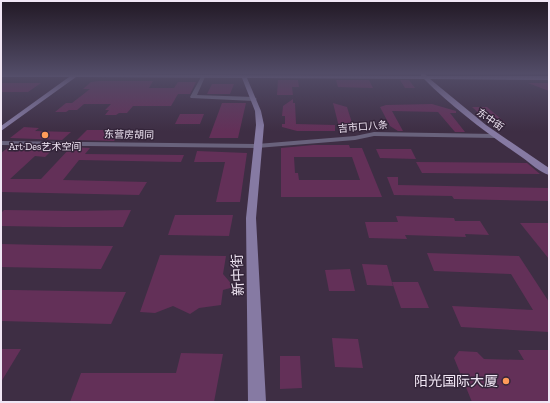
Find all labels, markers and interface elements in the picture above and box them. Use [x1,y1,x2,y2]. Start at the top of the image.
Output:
street label: 东中街 [474,106,506,134]
street label: 吉市口八条 [338,119,388,135]
street label: 东营房胡同 [104,129,154,141]
marker: Art·Des艺术空间 [40,130,50,140]
place label: Art·Des艺术空间 [9,141,81,153]
street label: 新中街 [229,254,247,296]
place label: 阳光国际大厦 [414,373,498,390]
marker: 阳光国际大厦 [501,376,511,386]

